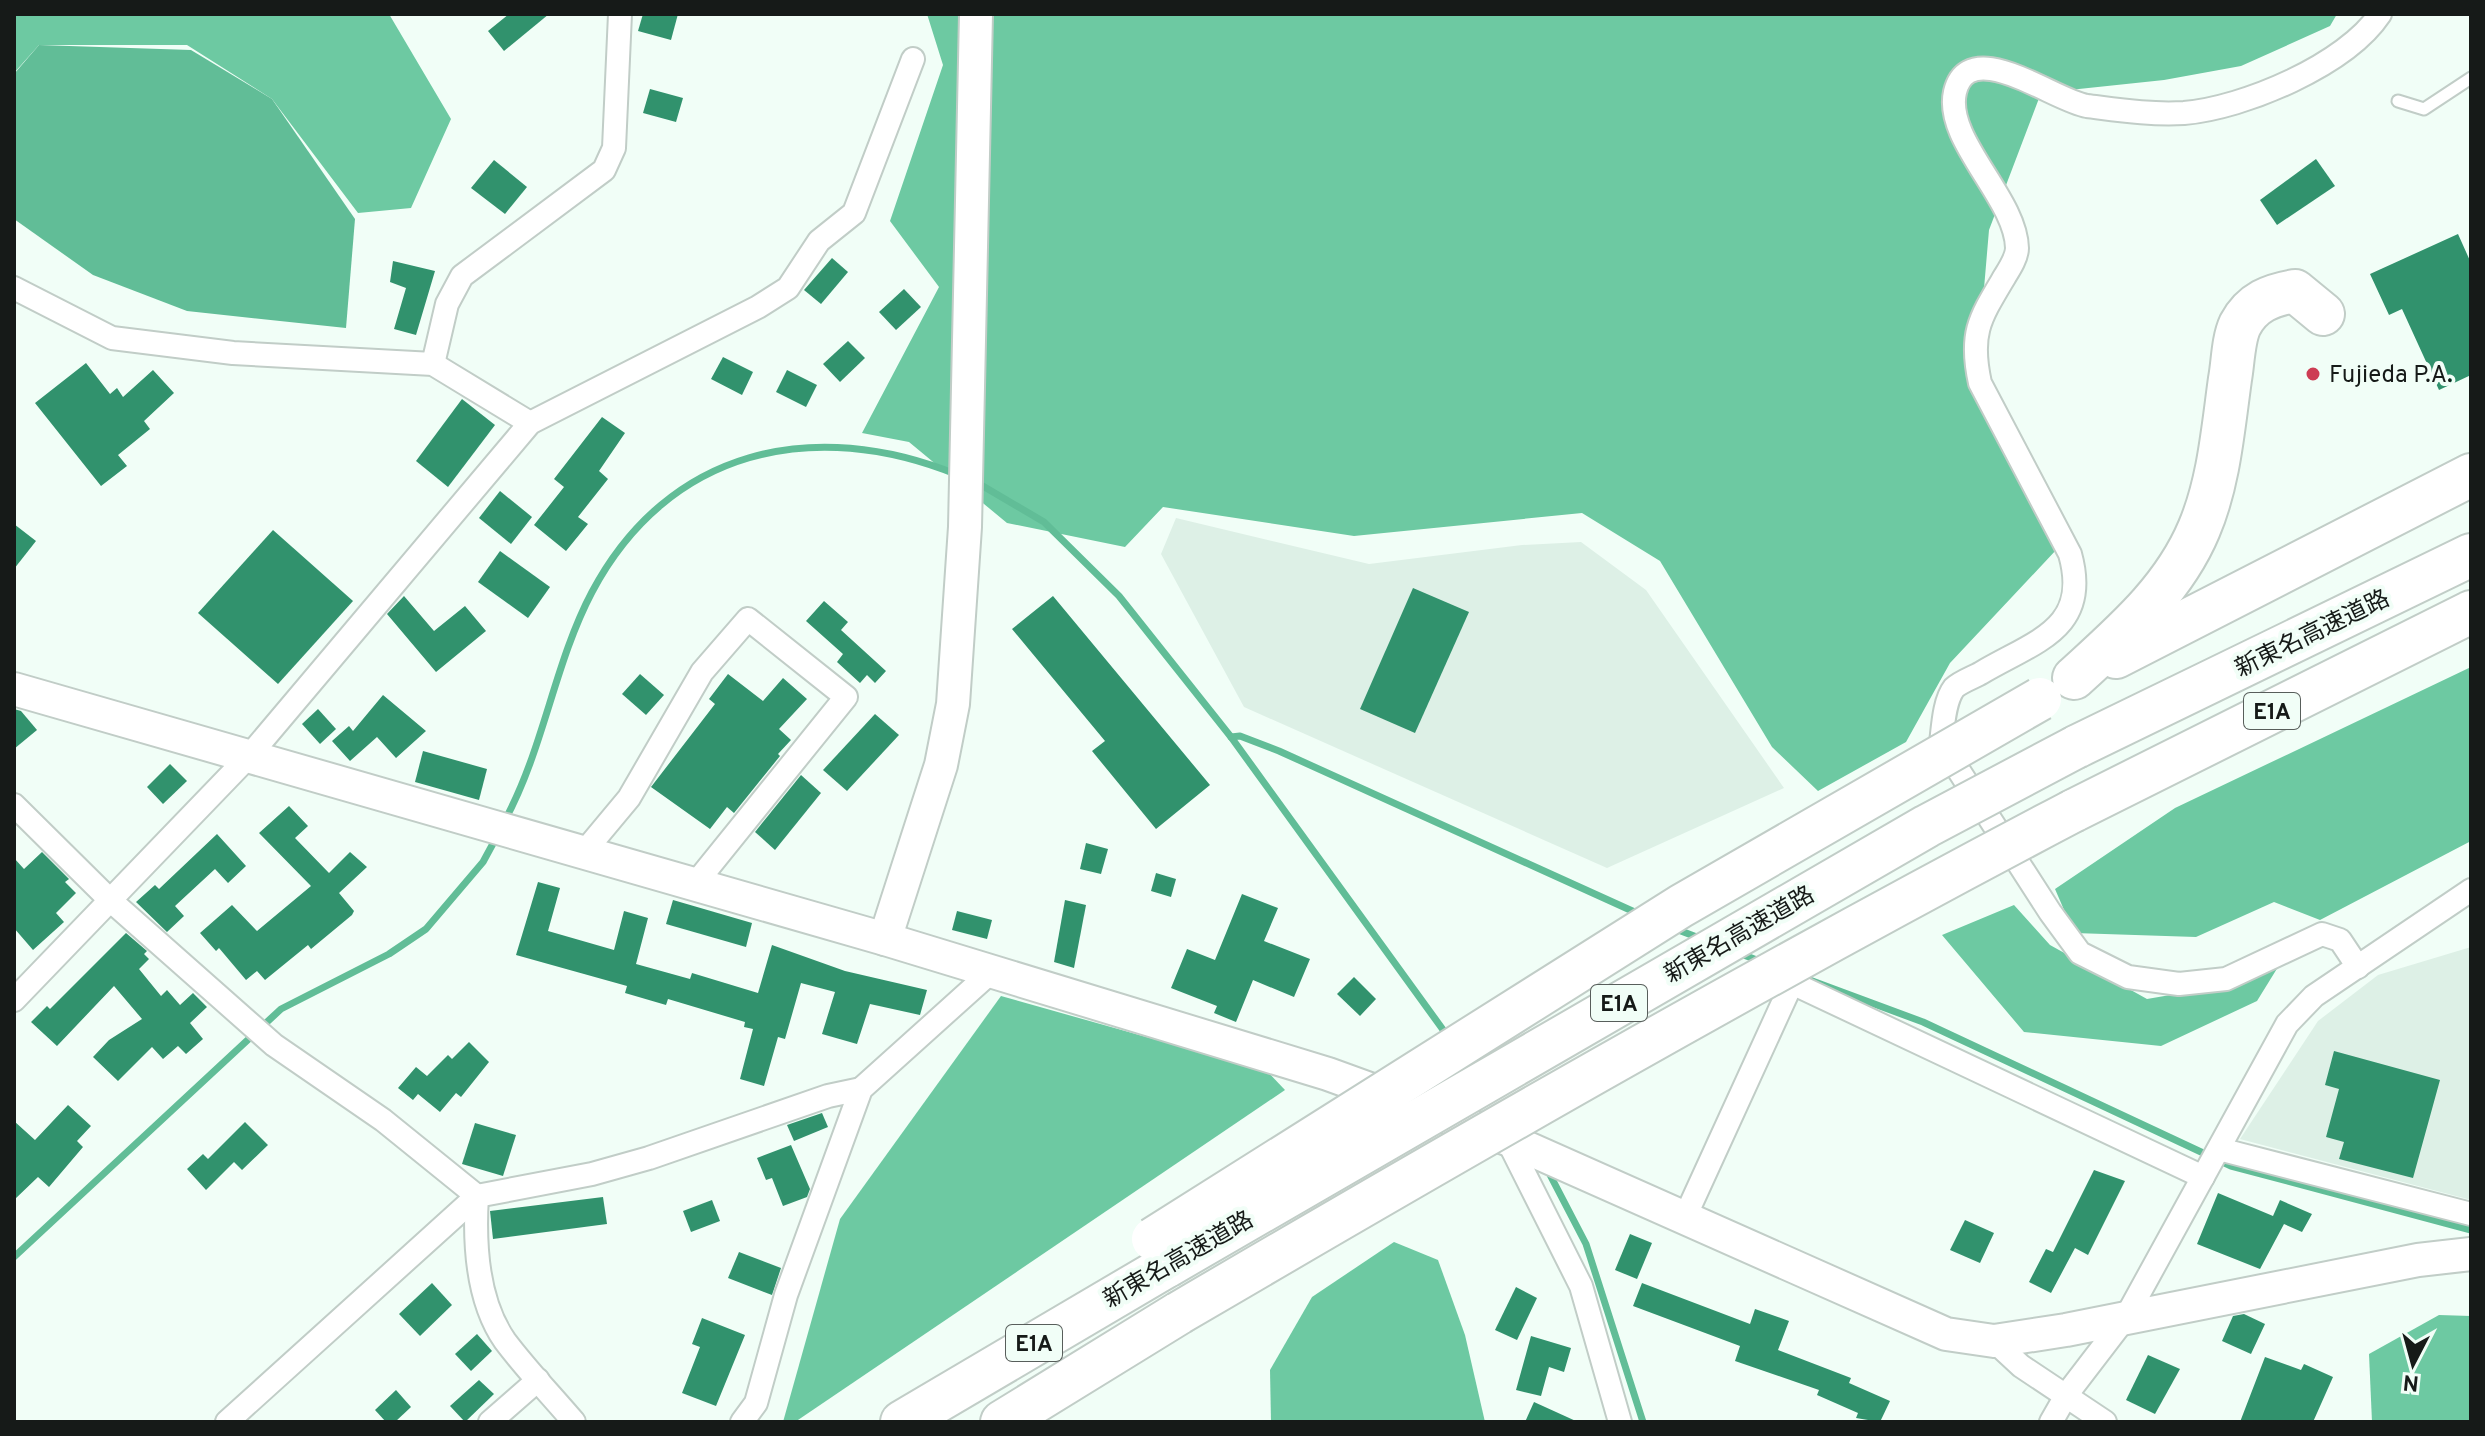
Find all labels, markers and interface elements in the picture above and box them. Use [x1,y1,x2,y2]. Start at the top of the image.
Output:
place label: Fujieda P.A. [2329,361,2452,391]
marker: Fujieda P.A. [2304,365,2322,383]
street label: 新東名高速道路 [2231,584,2395,685]
road number: E1A [2244,693,2300,729]
street label: 新東名高速道路 [1660,881,1820,991]
road number: E1A [1591,985,1647,1021]
street label: 新東名高速道路 [1099,1206,1259,1316]
north arrow [2373,1324,2453,1404]
road number: E1A [1006,1325,1062,1361]
text: N [2402,1367,2420,1396]

